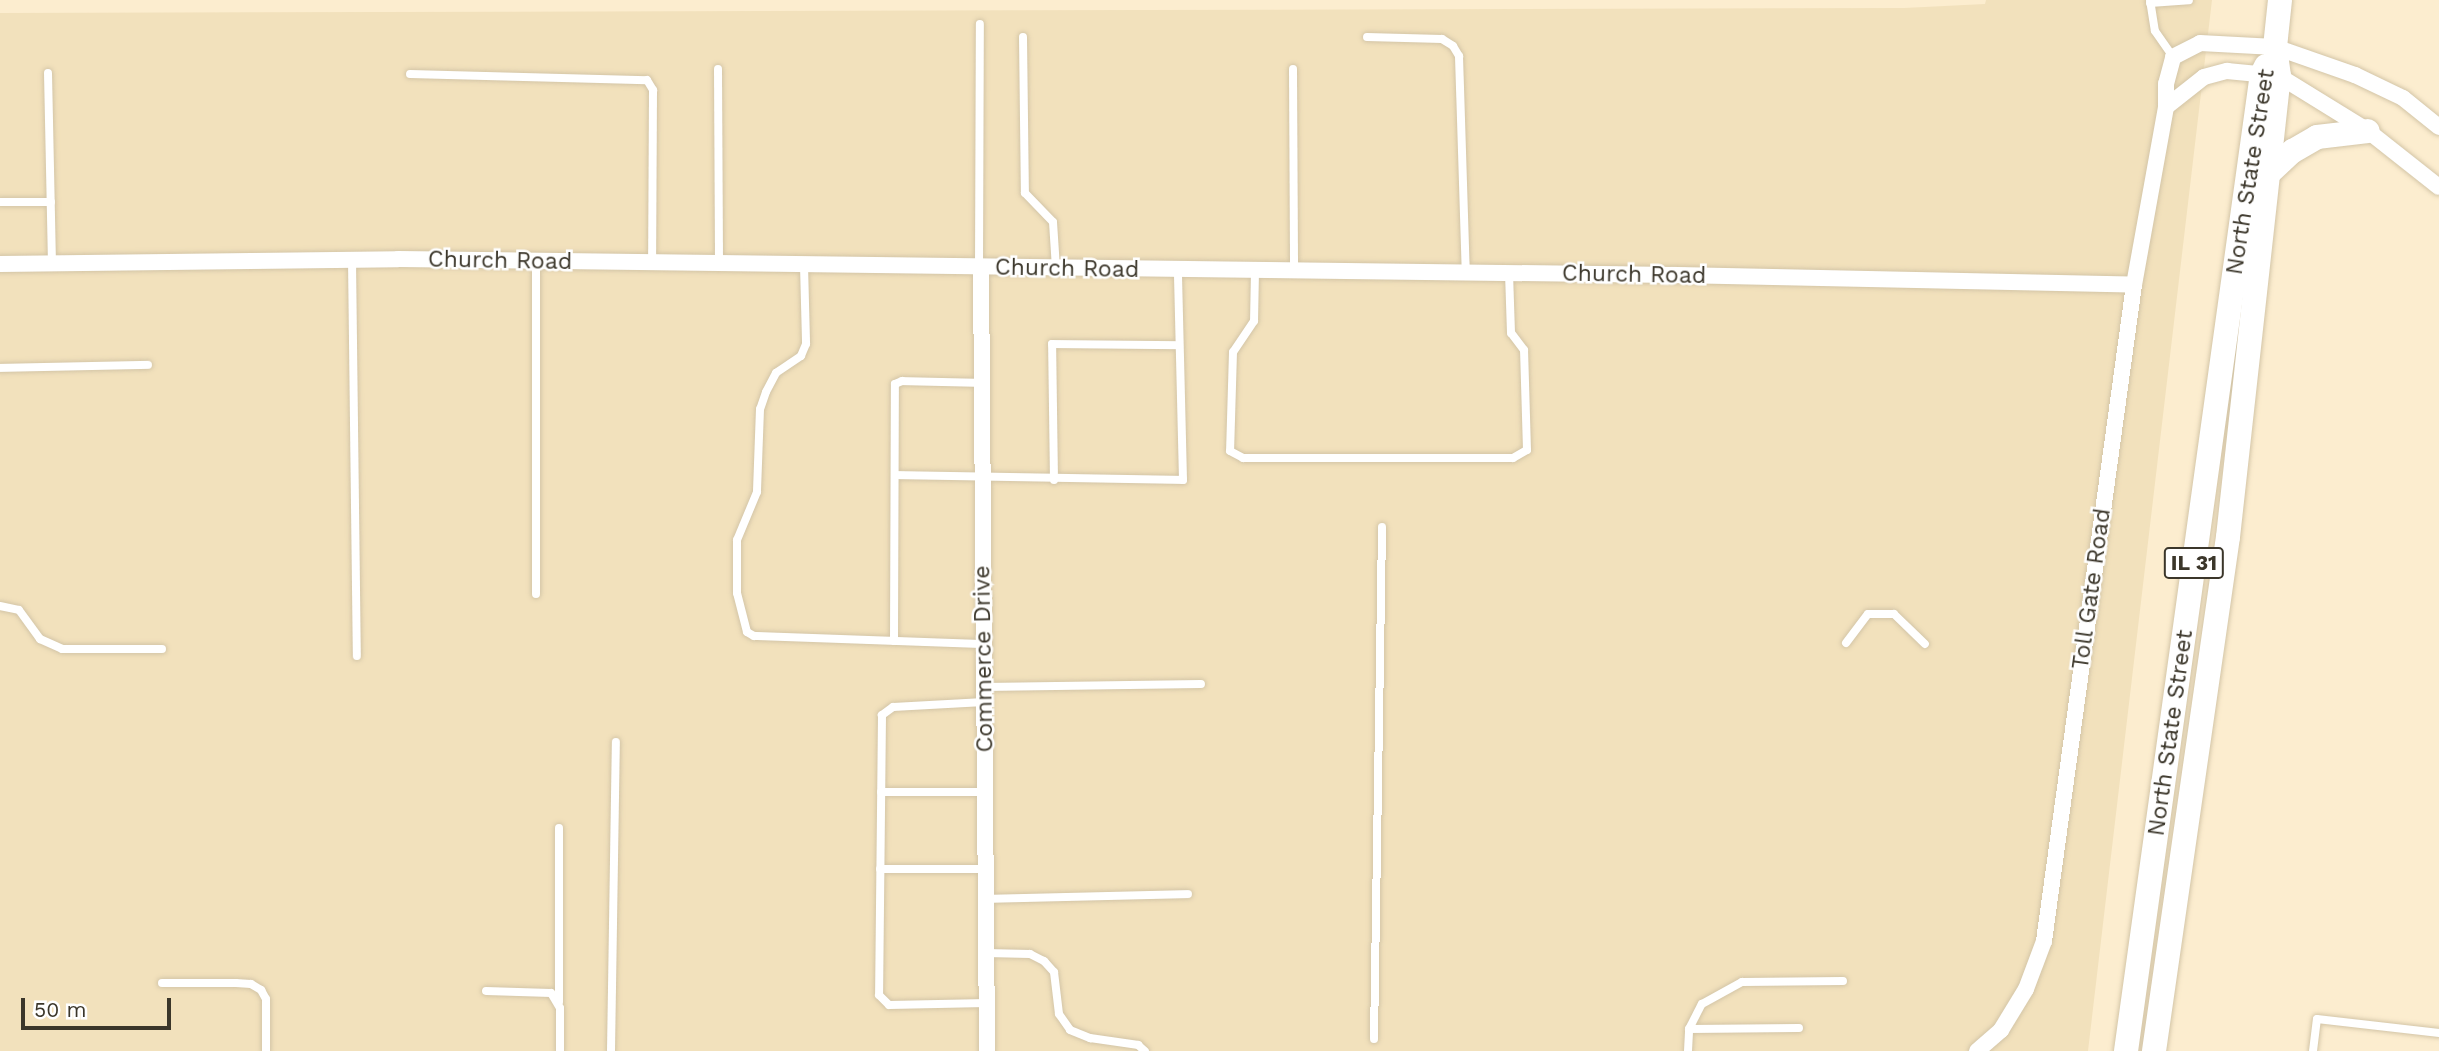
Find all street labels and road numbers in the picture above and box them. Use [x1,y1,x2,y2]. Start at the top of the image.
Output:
street label: North State Street [2221,67,2281,277]
street label: Church Road [428,246,572,276]
street label: Church Road [995,254,1139,284]
street label: Church Road [1562,260,1706,290]
street label: Toll Gate Road [2067,506,2117,672]
road number: IL 31 [2162,546,2226,580]
street label: Commerce Drive [969,565,999,753]
street label: North State Street [2143,628,2199,838]

